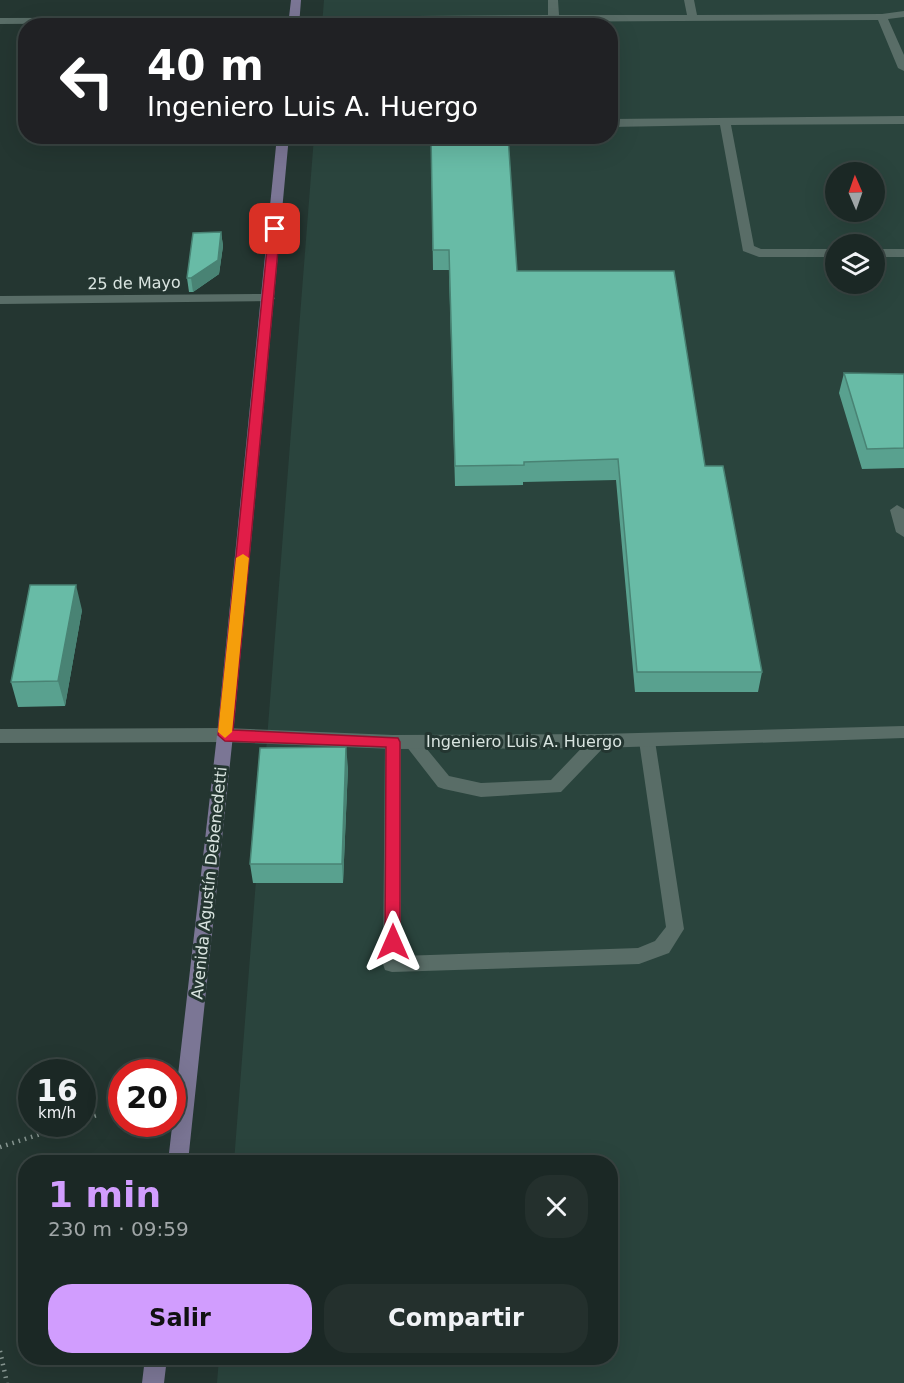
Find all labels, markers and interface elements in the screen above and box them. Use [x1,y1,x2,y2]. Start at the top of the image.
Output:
text: 40 m [147,41,264,90]
icon: left [48,42,126,120]
text: Ingeniero Luis A. Huergo [147,91,478,122]
north arrow [825,162,885,222]
map controls [825,162,885,294]
pin [249,203,300,254]
icon: arrive [258,212,291,245]
button: layers [825,234,885,294]
street label: 25 de Mayo [87,273,181,293]
street label: Ingeniero Luis A. Huergo [426,732,622,751]
street label: Avenida Agustín Debenedetti [187,766,231,1000]
position arrow [361,910,425,974]
speed limit sign: 20 [108,1059,186,1137]
text: 16 [36,1073,78,1108]
text: km/h [38,1104,76,1122]
text: 1 min [48,1174,161,1215]
button: close [525,1175,588,1238]
text: 230 m · 09:59 [48,1217,189,1241]
button: Salir [48,1284,312,1353]
button: Compartir [324,1284,588,1353]

